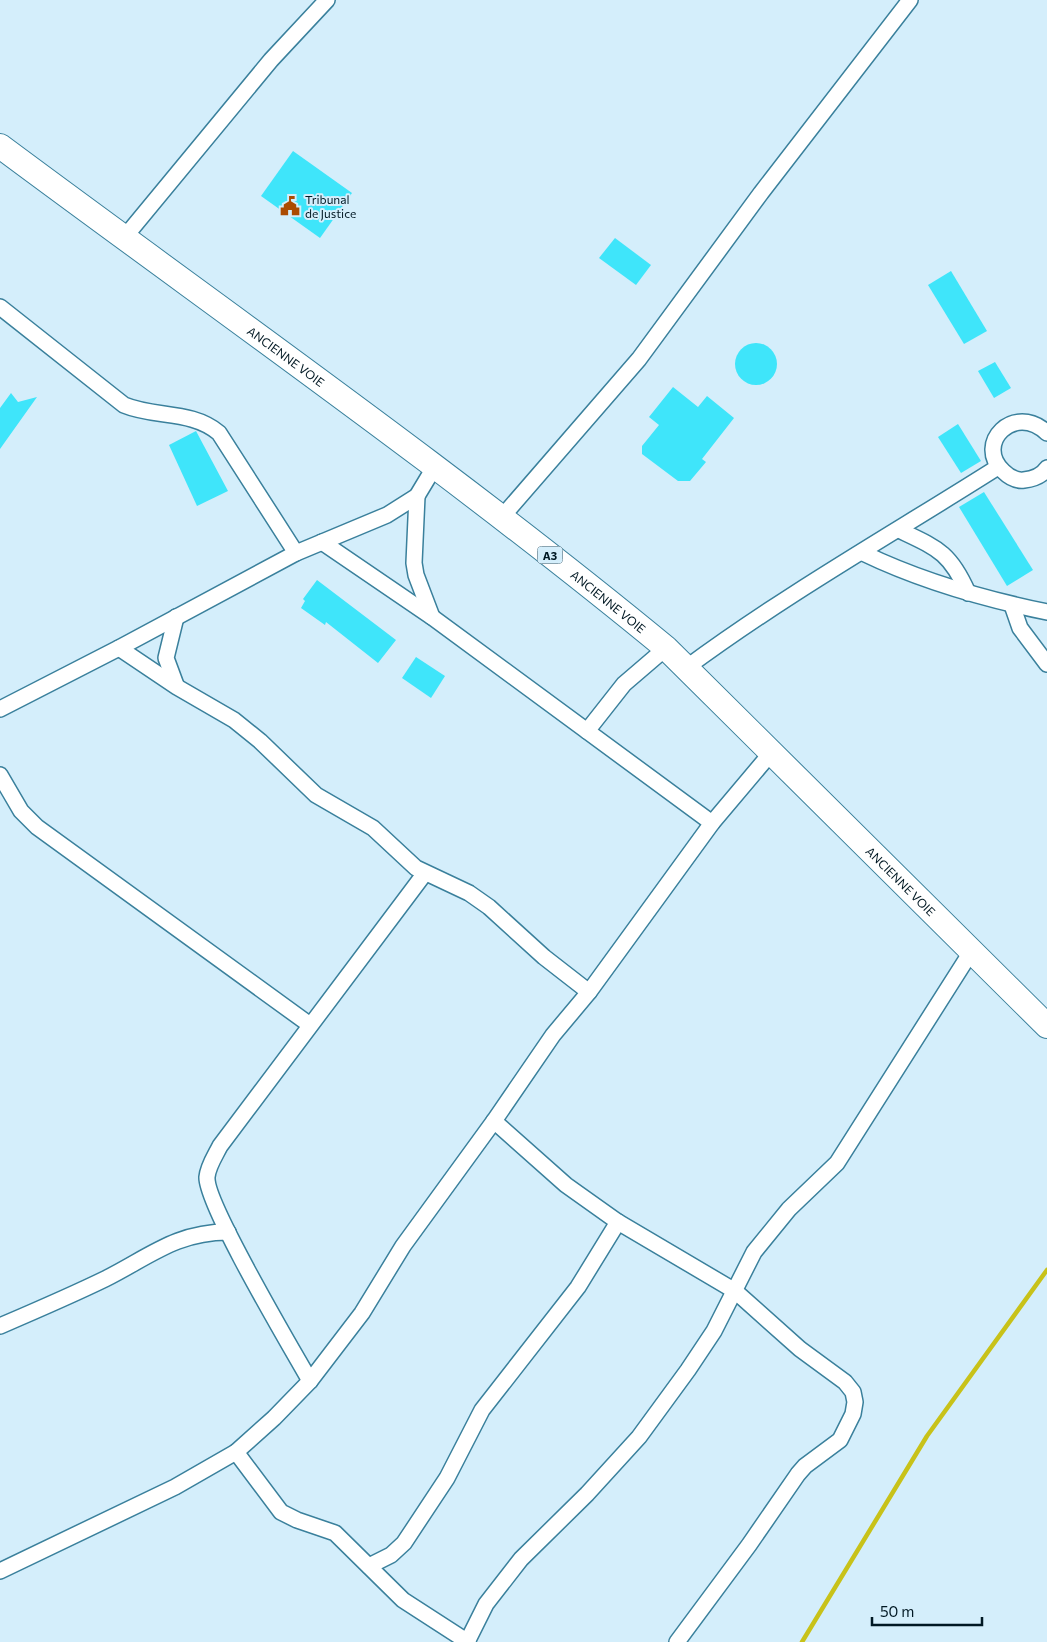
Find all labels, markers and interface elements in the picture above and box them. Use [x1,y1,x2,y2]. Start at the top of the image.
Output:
place label: Tribunal de Justice [305,192,356,221]
public building icon: Tribunal de Justice [279,195,301,217]
street label: ANCIENNE VOIE [245,323,327,389]
road number: A3 [538,546,562,564]
street label: ANCIENNE VOIE [568,567,649,636]
street label: ANCIENNE VOIE [863,844,938,918]
scale bar [872,1594,982,1626]
text: 50 m [880,1602,914,1620]

